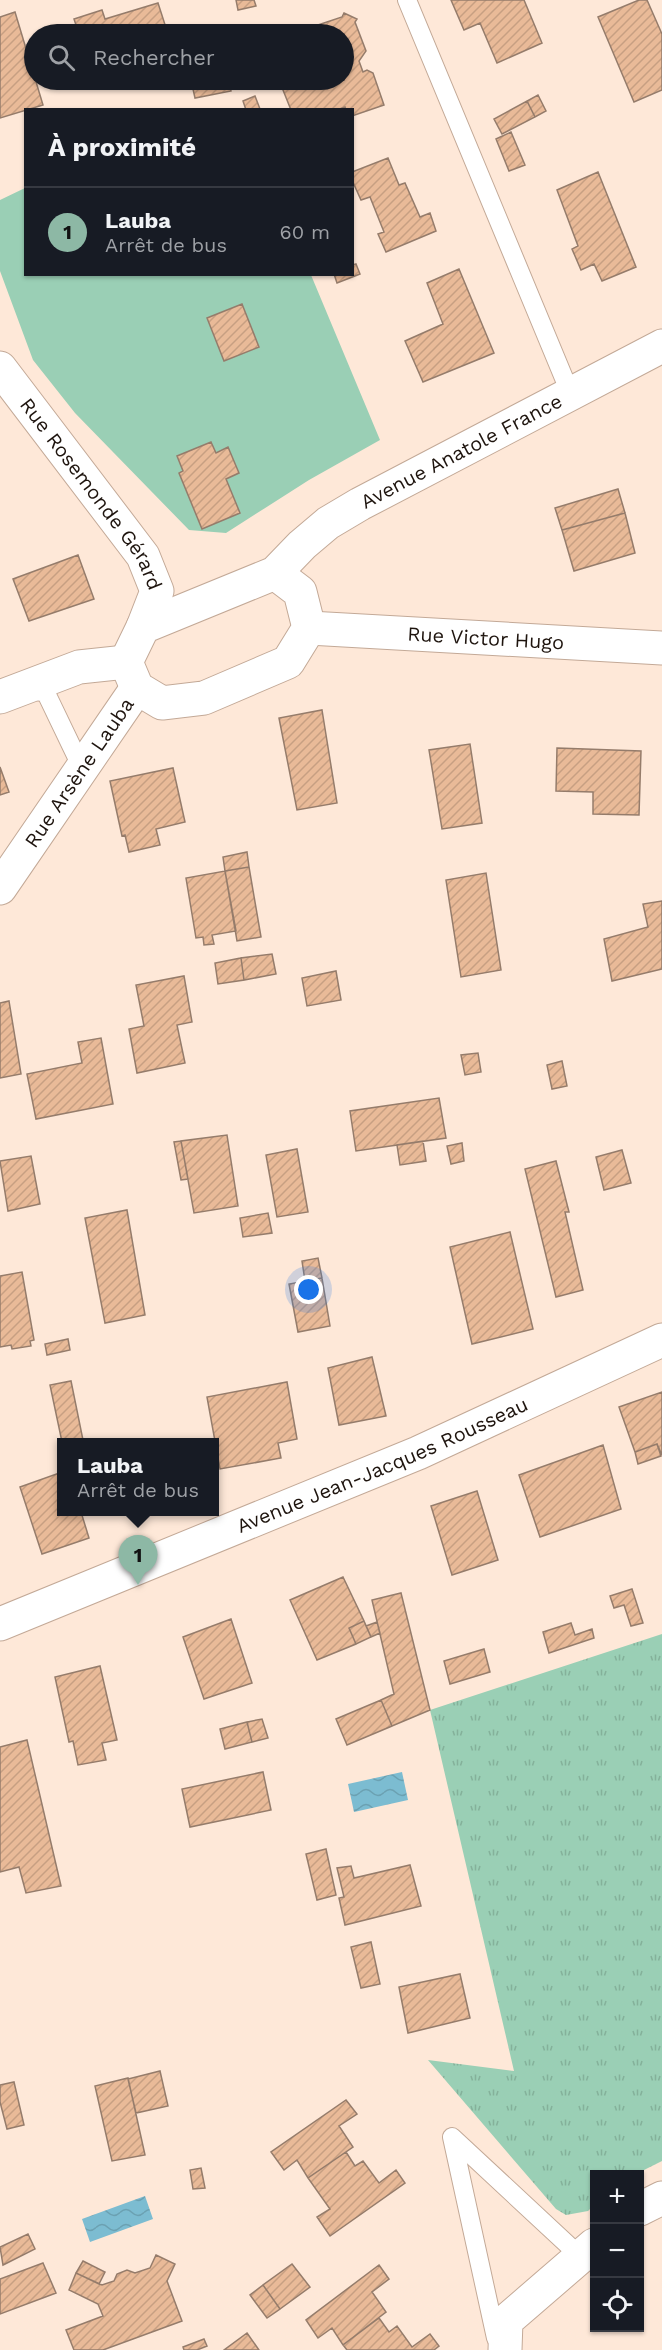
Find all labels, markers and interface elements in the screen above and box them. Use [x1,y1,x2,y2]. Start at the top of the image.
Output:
search box [24,24,354,90]
icon: search [45,41,78,74]
text: Rechercher [93,45,215,70]
text: À proximité [48,132,196,162]
text: Lauba [105,208,171,233]
text: 1 [63,220,72,244]
text: 60 m [280,220,330,244]
text: Arrêt de bus [105,233,227,257]
street label: Avenue Anatole France [356,388,566,514]
street label: Rue Rosemonde Gérard [15,393,167,593]
street label: Rue Victor Hugo [407,622,565,654]
street label: Rue Arsène Lauba [19,693,139,852]
your location [294,1275,323,1304]
street label: Avenue Jean-Jacques Rousseau [233,1392,532,1538]
popup [57,1438,219,1516]
text: Lauba [77,1453,143,1478]
text: Arrêt de bus [77,1478,199,1502]
pin: 1 [118,1536,158,1585]
map controls [590,2170,644,2332]
button: + [590,2170,644,2224]
button: − [590,2224,644,2278]
button: locate [590,2278,644,2332]

